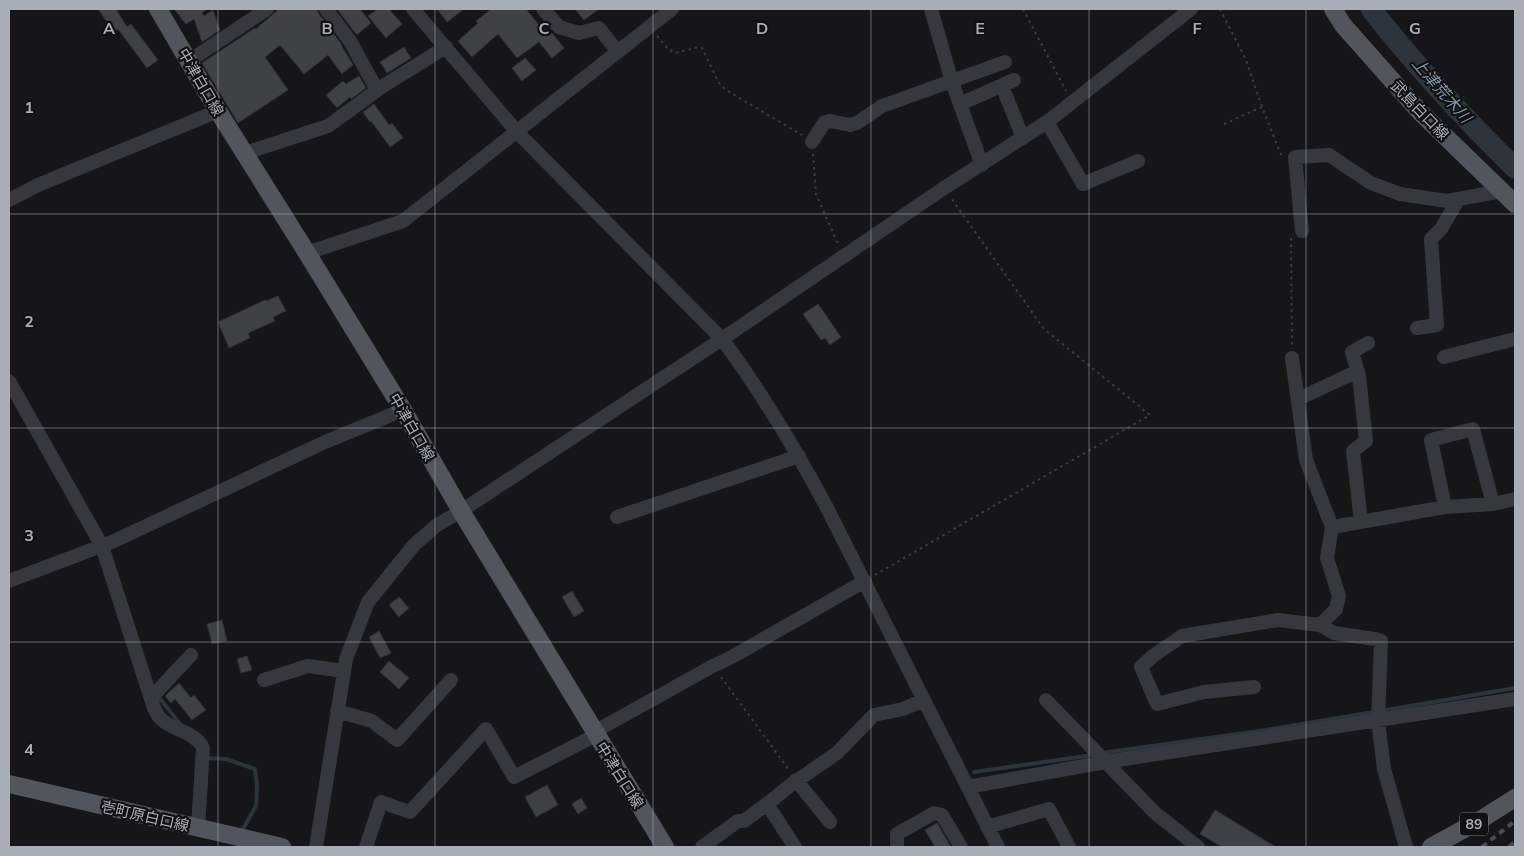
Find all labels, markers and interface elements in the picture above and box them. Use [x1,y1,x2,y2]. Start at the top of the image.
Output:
text: A [103,18,115,38]
text: B [321,18,333,38]
text: C [539,18,550,38]
text: D [756,18,768,38]
text: E [975,18,985,38]
text: F [1192,18,1202,38]
text: G [1409,18,1421,38]
street label: 中津白口線 [174,45,228,119]
water label: 上津荒木川 [1408,53,1477,128]
street label: 武島白口線 [1387,76,1453,144]
text: 1 [24,97,34,117]
text: 2 [24,311,34,331]
street label: 中津白口線 [385,390,439,464]
text: 3 [24,525,34,545]
street label: 中津白口線 [592,738,648,812]
text: 4 [24,739,34,759]
street label: 壱町原白口線 [99,797,191,835]
road number: 89 [1460,812,1488,836]

